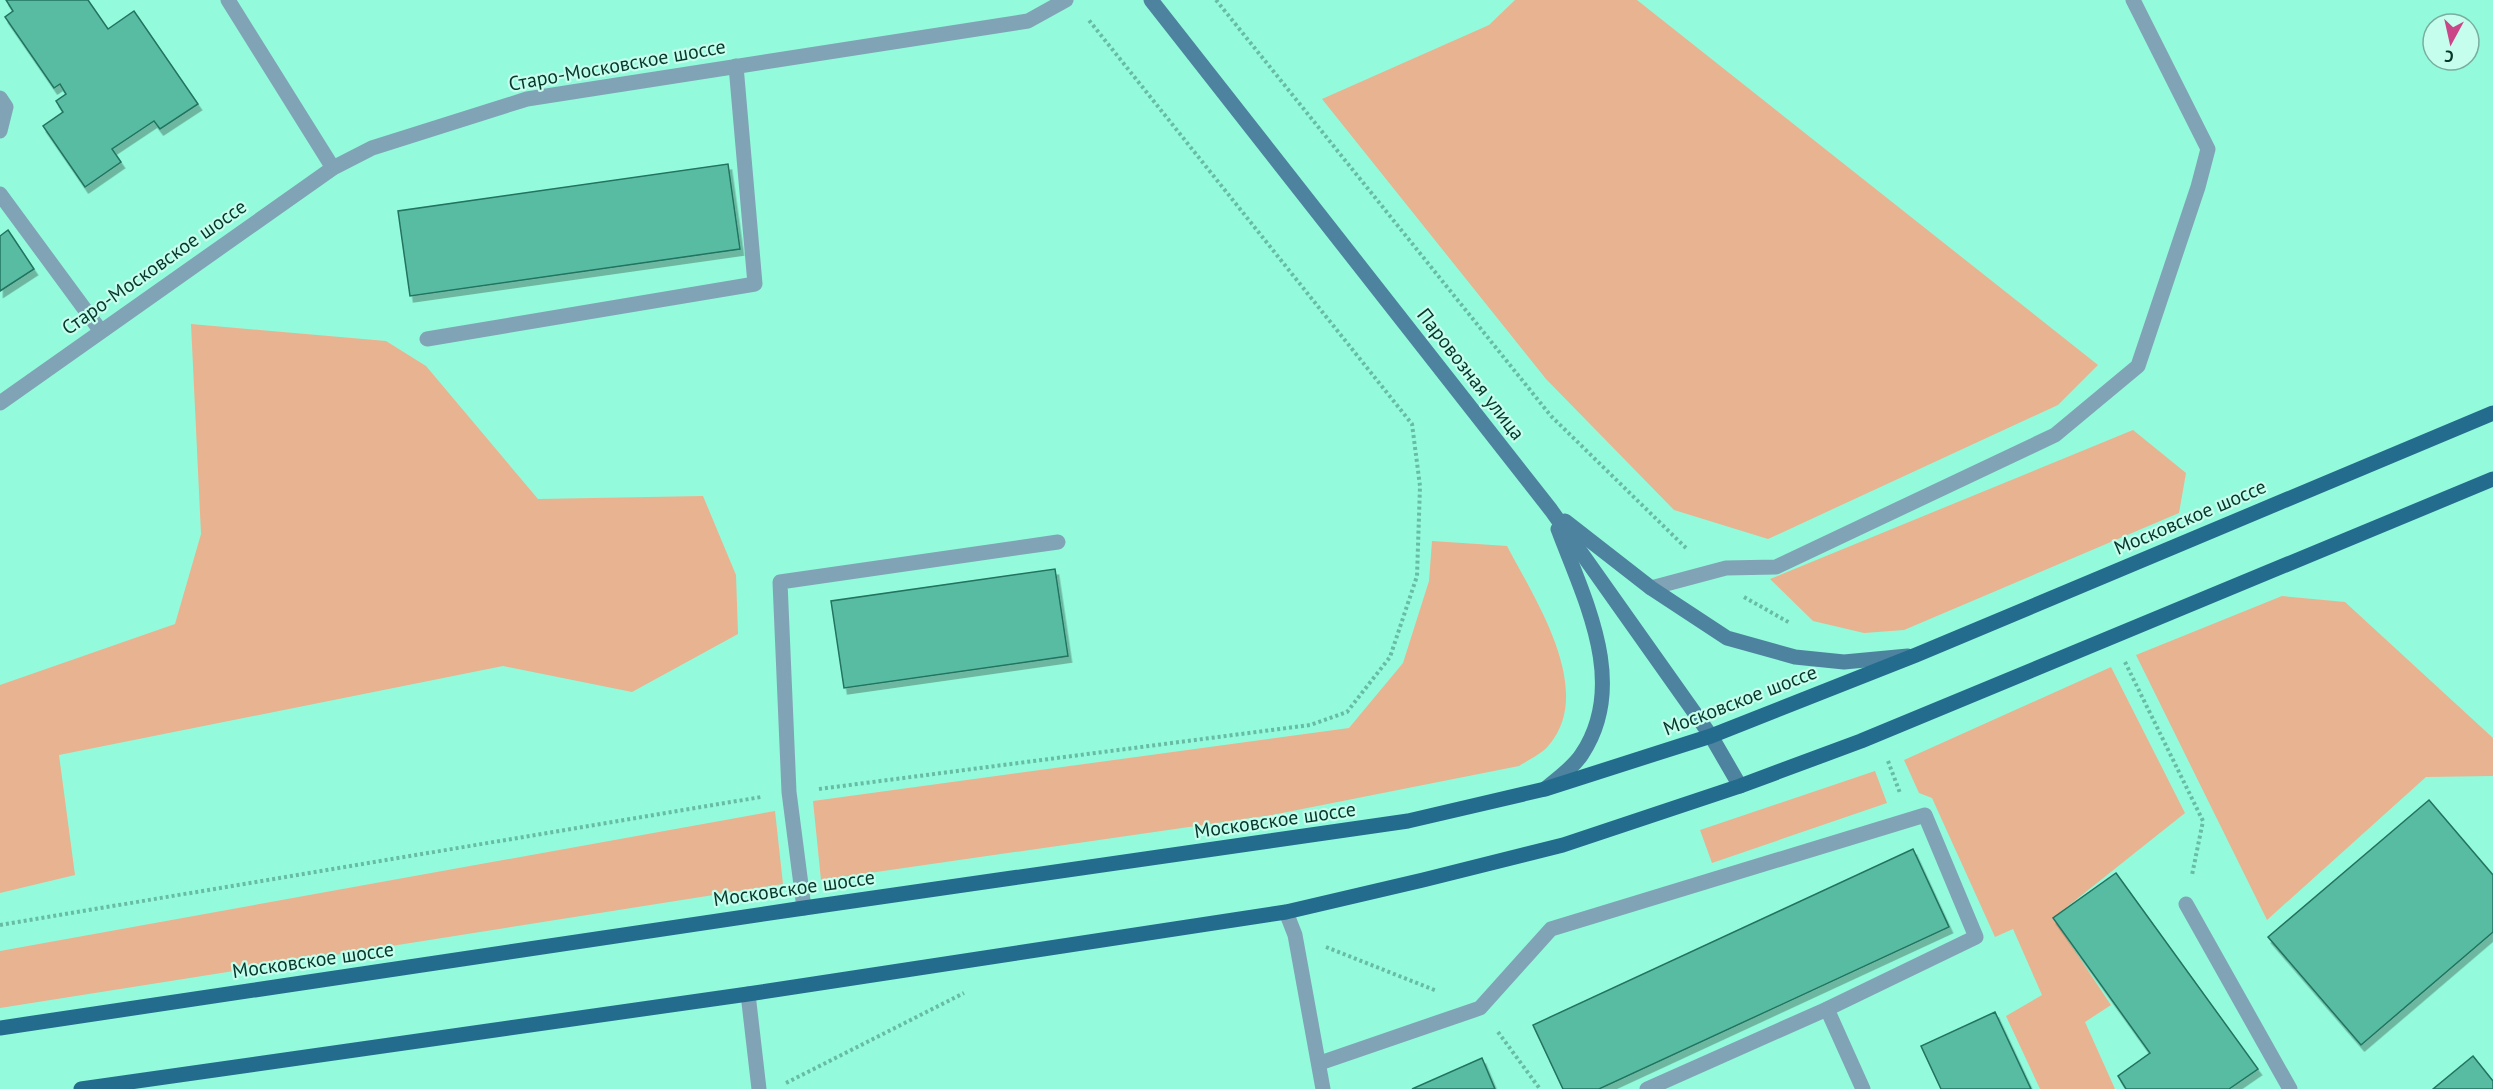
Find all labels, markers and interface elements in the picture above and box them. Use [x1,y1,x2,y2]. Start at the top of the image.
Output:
north arrow [2421,12,2481,72]
street label: Старо-Московское шоссе [507,33,727,97]
text: С [2443,46,2455,67]
street label: Старо-Московское шоссе [57,193,251,341]
street label: Паровозная улица [1411,303,1531,445]
street label: Московское шоссе [2110,473,2270,561]
street label: Московское шоссе [1659,659,1821,741]
street label: Московское шоссе [1193,796,1357,844]
street label: Московское шоссе [712,864,876,912]
street label: Московское шоссе [231,936,395,984]

